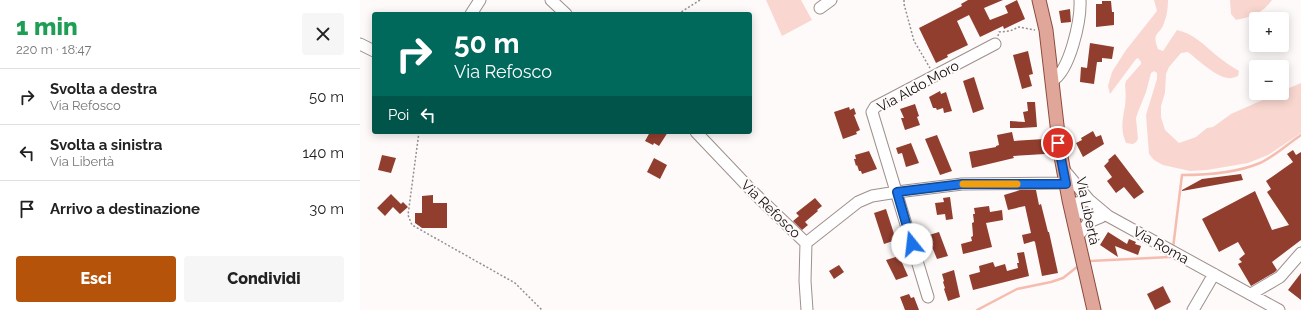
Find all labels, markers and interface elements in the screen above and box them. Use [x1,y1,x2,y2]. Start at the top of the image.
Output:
text: 1 min [16,12,78,41]
map controls [1249,12,1289,100]
button: + [1249,12,1289,52]
button: close [302,13,344,55]
text: 50 m [454,27,520,60]
icon: right [388,28,440,80]
text: 220 m · 18:47 [16,42,92,57]
street label: Via Aldo Moro [874,57,962,115]
button: − [1249,60,1289,100]
text: Via Refosco [454,61,552,82]
text: Svolta a destra [50,80,157,98]
icon: right [16,86,38,108]
text: 50 m [309,88,344,106]
text: Via Refosco [50,98,121,113]
icon: left [417,104,439,126]
text: Poi [388,106,409,124]
pin [1041,126,1075,160]
icon: arrive [1047,132,1069,154]
text: Svolta a sinistra [50,136,162,154]
icon: left [16,142,38,164]
text: 140 m [303,144,344,162]
text: Via Libertà [50,154,114,169]
street label: Via Libertà [1073,176,1103,246]
street label: Via Refosco [738,177,804,241]
icon: arrive [16,198,38,220]
text: Arrivo a destinazione [50,200,200,218]
text: 30 m [309,200,344,218]
position arrow [891,223,933,265]
street label: Via Roma [1130,223,1192,267]
button: Esci [16,256,176,302]
button: Condividi [184,256,344,302]

